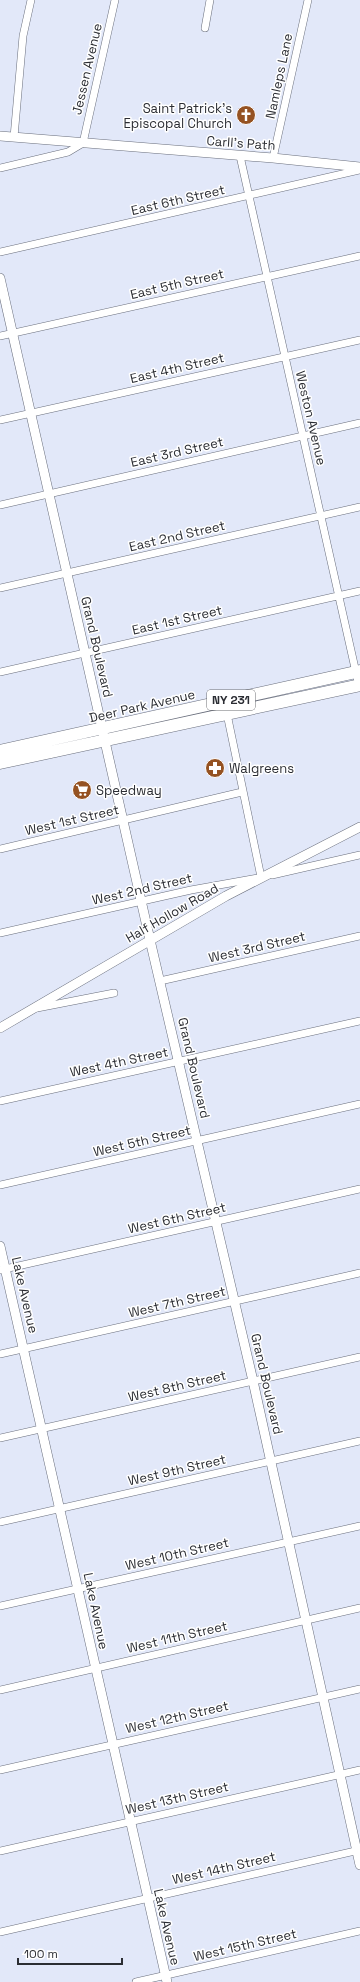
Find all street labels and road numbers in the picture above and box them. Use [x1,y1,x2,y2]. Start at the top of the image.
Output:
street label: Jessen Avenue [68,22,106,116]
street label: Namleps Lane [262,32,296,120]
street label: Carll's Path [206,132,276,154]
street label: East 6th Street [129,181,227,219]
street label: East 5th Street [129,265,225,303]
street label: East 4th Street [128,349,226,387]
street label: Weston Avenue [292,369,330,467]
street label: East 3rd Street [129,433,225,471]
street label: East 2nd Street [127,517,227,555]
street label: Grand Boulevard [77,595,117,699]
street label: East 1st Street [130,601,224,639]
street label: Deer Park Avenue [87,686,197,726]
road number: NY 231 [207,690,255,710]
street label: West 1st Street [23,801,121,839]
street label: West 2nd Street [90,869,194,909]
street label: Half Hollow Road [122,879,222,947]
street label: West 3rd Street [207,928,307,966]
street label: Grand Boulevard [174,1016,214,1120]
street label: West 4th Street [68,1043,170,1081]
street label: West 5th Street [92,1121,193,1160]
street label: West 6th Street [126,1198,228,1238]
street label: Lake Avenue [8,1255,42,1335]
street label: West 7th Street [127,1283,227,1321]
street label: Grand Boulevard [247,1332,287,1436]
street label: West 8th Street [126,1366,228,1406]
street label: West 9th Street [126,1450,228,1490]
street label: West 10th Street [124,1534,230,1574]
street label: Lake Avenue [80,1571,112,1651]
street label: West 11th Street [125,1617,229,1657]
street label: West 12th Street [124,1697,230,1737]
street label: West 13th Street [124,1778,230,1818]
street label: West 14th Street [171,1848,277,1888]
street label: Lake Avenue [150,1887,184,1967]
street label: West 15th Street [192,1925,298,1965]

